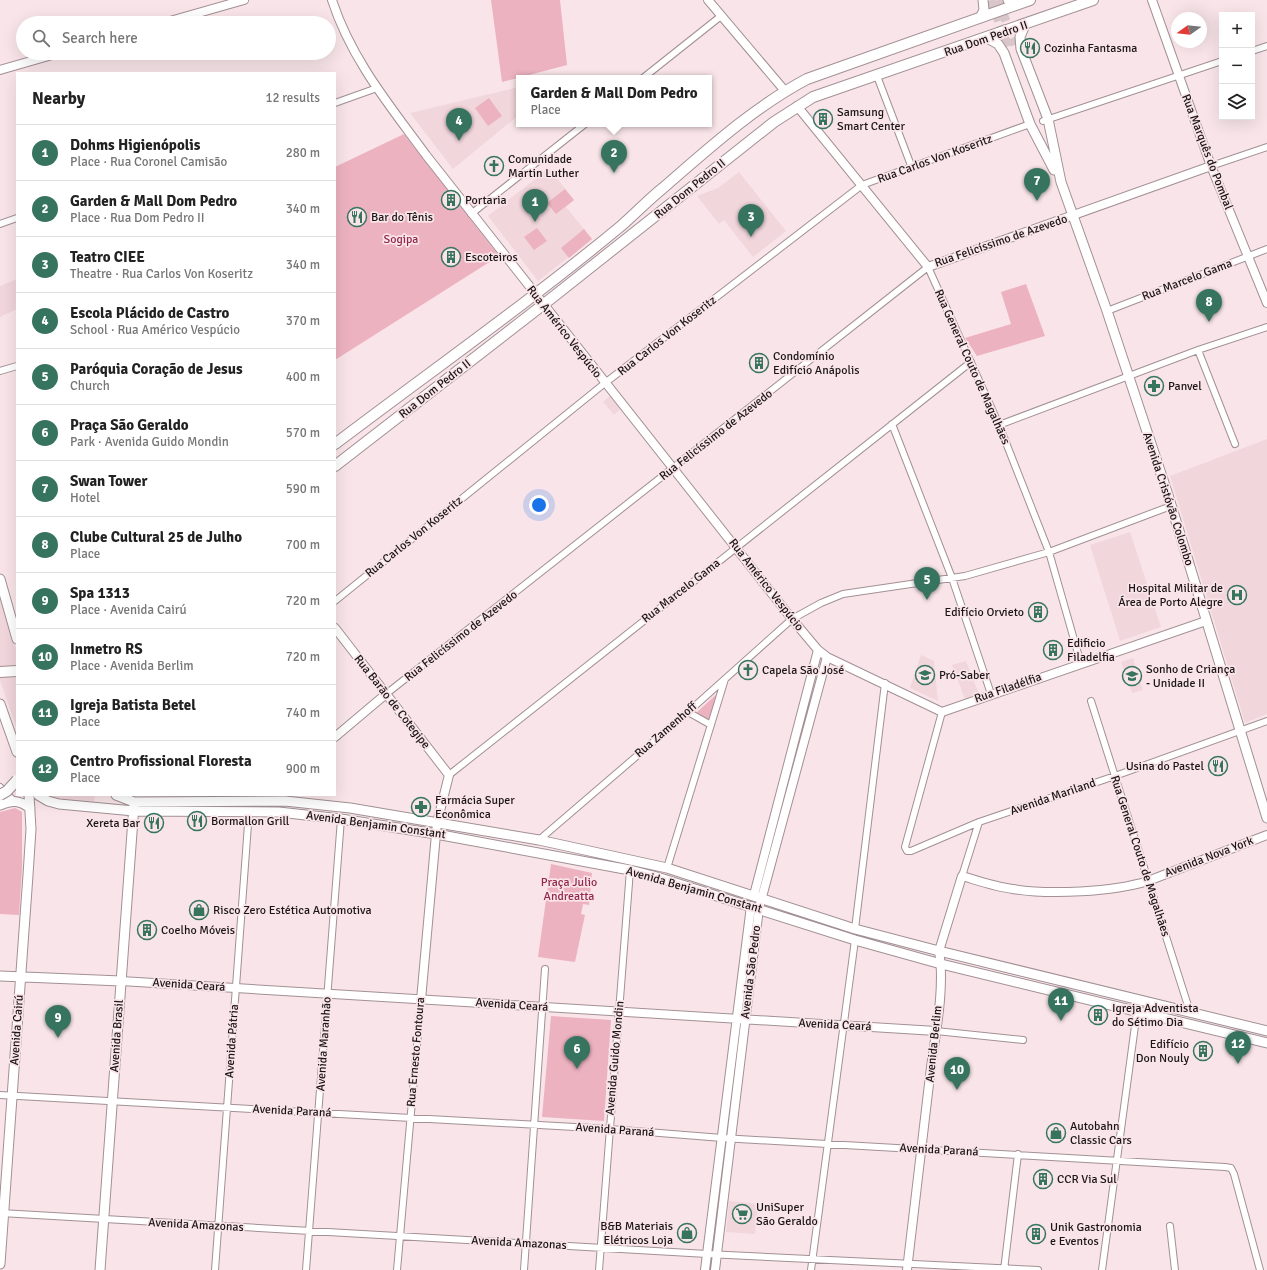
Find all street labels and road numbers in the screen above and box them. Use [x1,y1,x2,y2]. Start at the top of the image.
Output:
street label: Rua Dom Pedro II [942,18,1030,60]
street label: Rua Marquês do Pombal [1178,92,1236,212]
street label: Rua Carlos Von Koseritz [876,131,994,187]
street label: Rua Dom Pedro II [651,156,729,222]
street label: Rua Felicíssimo de Azevedo [933,211,1069,271]
street label: Rua Marcelo Gama [1140,256,1234,304]
street label: Rua Américo Vespúcio [523,283,605,381]
street label: Rua General Couto de Magalhães [931,287,1013,447]
street label: Rua Carlos Von Koseritz [615,293,719,379]
street label: Rua Dom Pedro II [396,356,474,422]
street label: Rua Felicíssimo de Azevedo [656,386,776,484]
street label: Avenida Cristóvão Colombo [1139,430,1197,568]
street label: Rua Carlos Von Koseritz [362,493,466,581]
street label: Rua Américo Vespúcio [725,536,807,634]
street label: Rua Marcelo Gama [639,556,723,626]
street label: Rua Felicíssimo de Azevedo [401,587,521,685]
street label: Rua Barão de Cotegipe [351,652,433,752]
street label: Rua Filadélfia [972,669,1044,707]
street label: Rua Zamenhoff [632,698,701,761]
street label: Rua General Couto de Magalhães [1107,774,1173,938]
street label: Avenida Mariland [1008,775,1098,819]
street label: Avenida Benjamin Constant [305,808,447,842]
street label: Avenida Nova York [1163,833,1255,881]
street label: Avenida Benjamin Constant [624,863,764,917]
street label: Avenida São Pedro [738,924,764,1020]
street label: Avenida Ceará [152,975,226,995]
street label: Avenida Cairú [7,994,27,1066]
street label: Avenida Ceará [475,995,549,1015]
street label: Avenida Maranhão [313,996,335,1092]
street label: Rua Ernesto Fontoura [404,996,428,1108]
street label: Avenida Brasil [107,999,127,1073]
street label: Avenida Guido Mondin [603,1000,627,1116]
street label: Avenida Pátria [222,1004,242,1078]
street label: Avenida Berlim [923,1005,945,1083]
street label: Avenida Ceará [798,1016,872,1034]
street label: Avenida Paraná [252,1101,332,1121]
street label: Avenida Paraná [575,1120,655,1140]
street label: Avenida Paraná [899,1140,979,1160]
street label: Avenida Amazonas [148,1215,244,1235]
street label: Avenida Amazonas [471,1233,567,1253]

